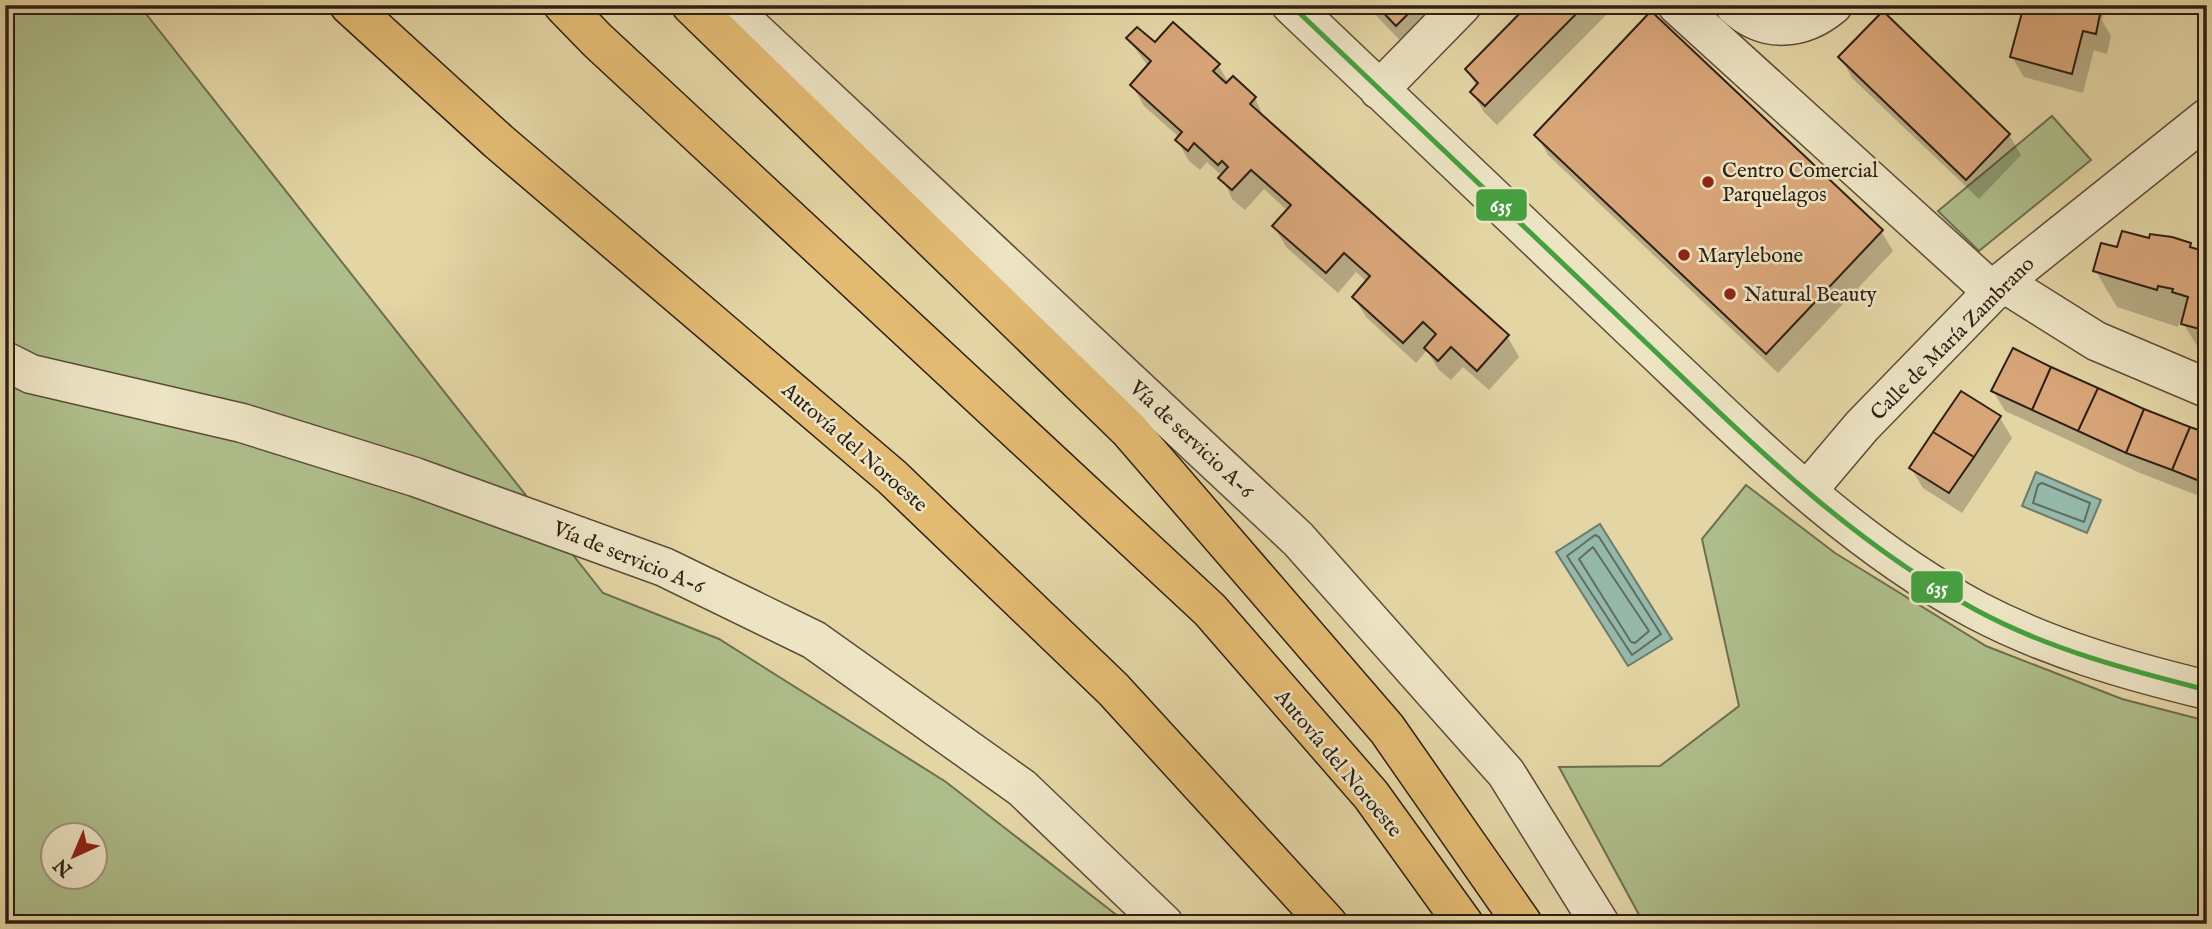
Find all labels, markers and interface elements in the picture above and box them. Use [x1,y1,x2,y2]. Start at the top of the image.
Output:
place label: Centro Comercial Parquelagos [1722,158,1878,209]
marker: Centro Comercial Parquelagos [1700,174,1716,190]
line badge: 635 [1475,188,1528,222]
text: 635 [1490,195,1512,219]
place label: Marylebone [1698,243,1804,270]
marker: Marylebone [1676,247,1692,263]
street label: Calle de María Zambrano [1865,251,2041,427]
place label: Natural Beauty [1744,282,1878,309]
marker: Natural Beauty [1722,286,1738,302]
street label: Vía de servicio A-6 [1122,375,1260,506]
street label: Autovía del Noroeste [775,377,933,519]
street label: Vía de servicio A-6 [548,515,709,601]
line badge: 635 [1910,570,1964,604]
text: 635 [1926,577,1948,601]
street label: Autovía del Noroeste [1267,684,1408,844]
north arrow [38,820,108,890]
text: N [49,852,79,882]

